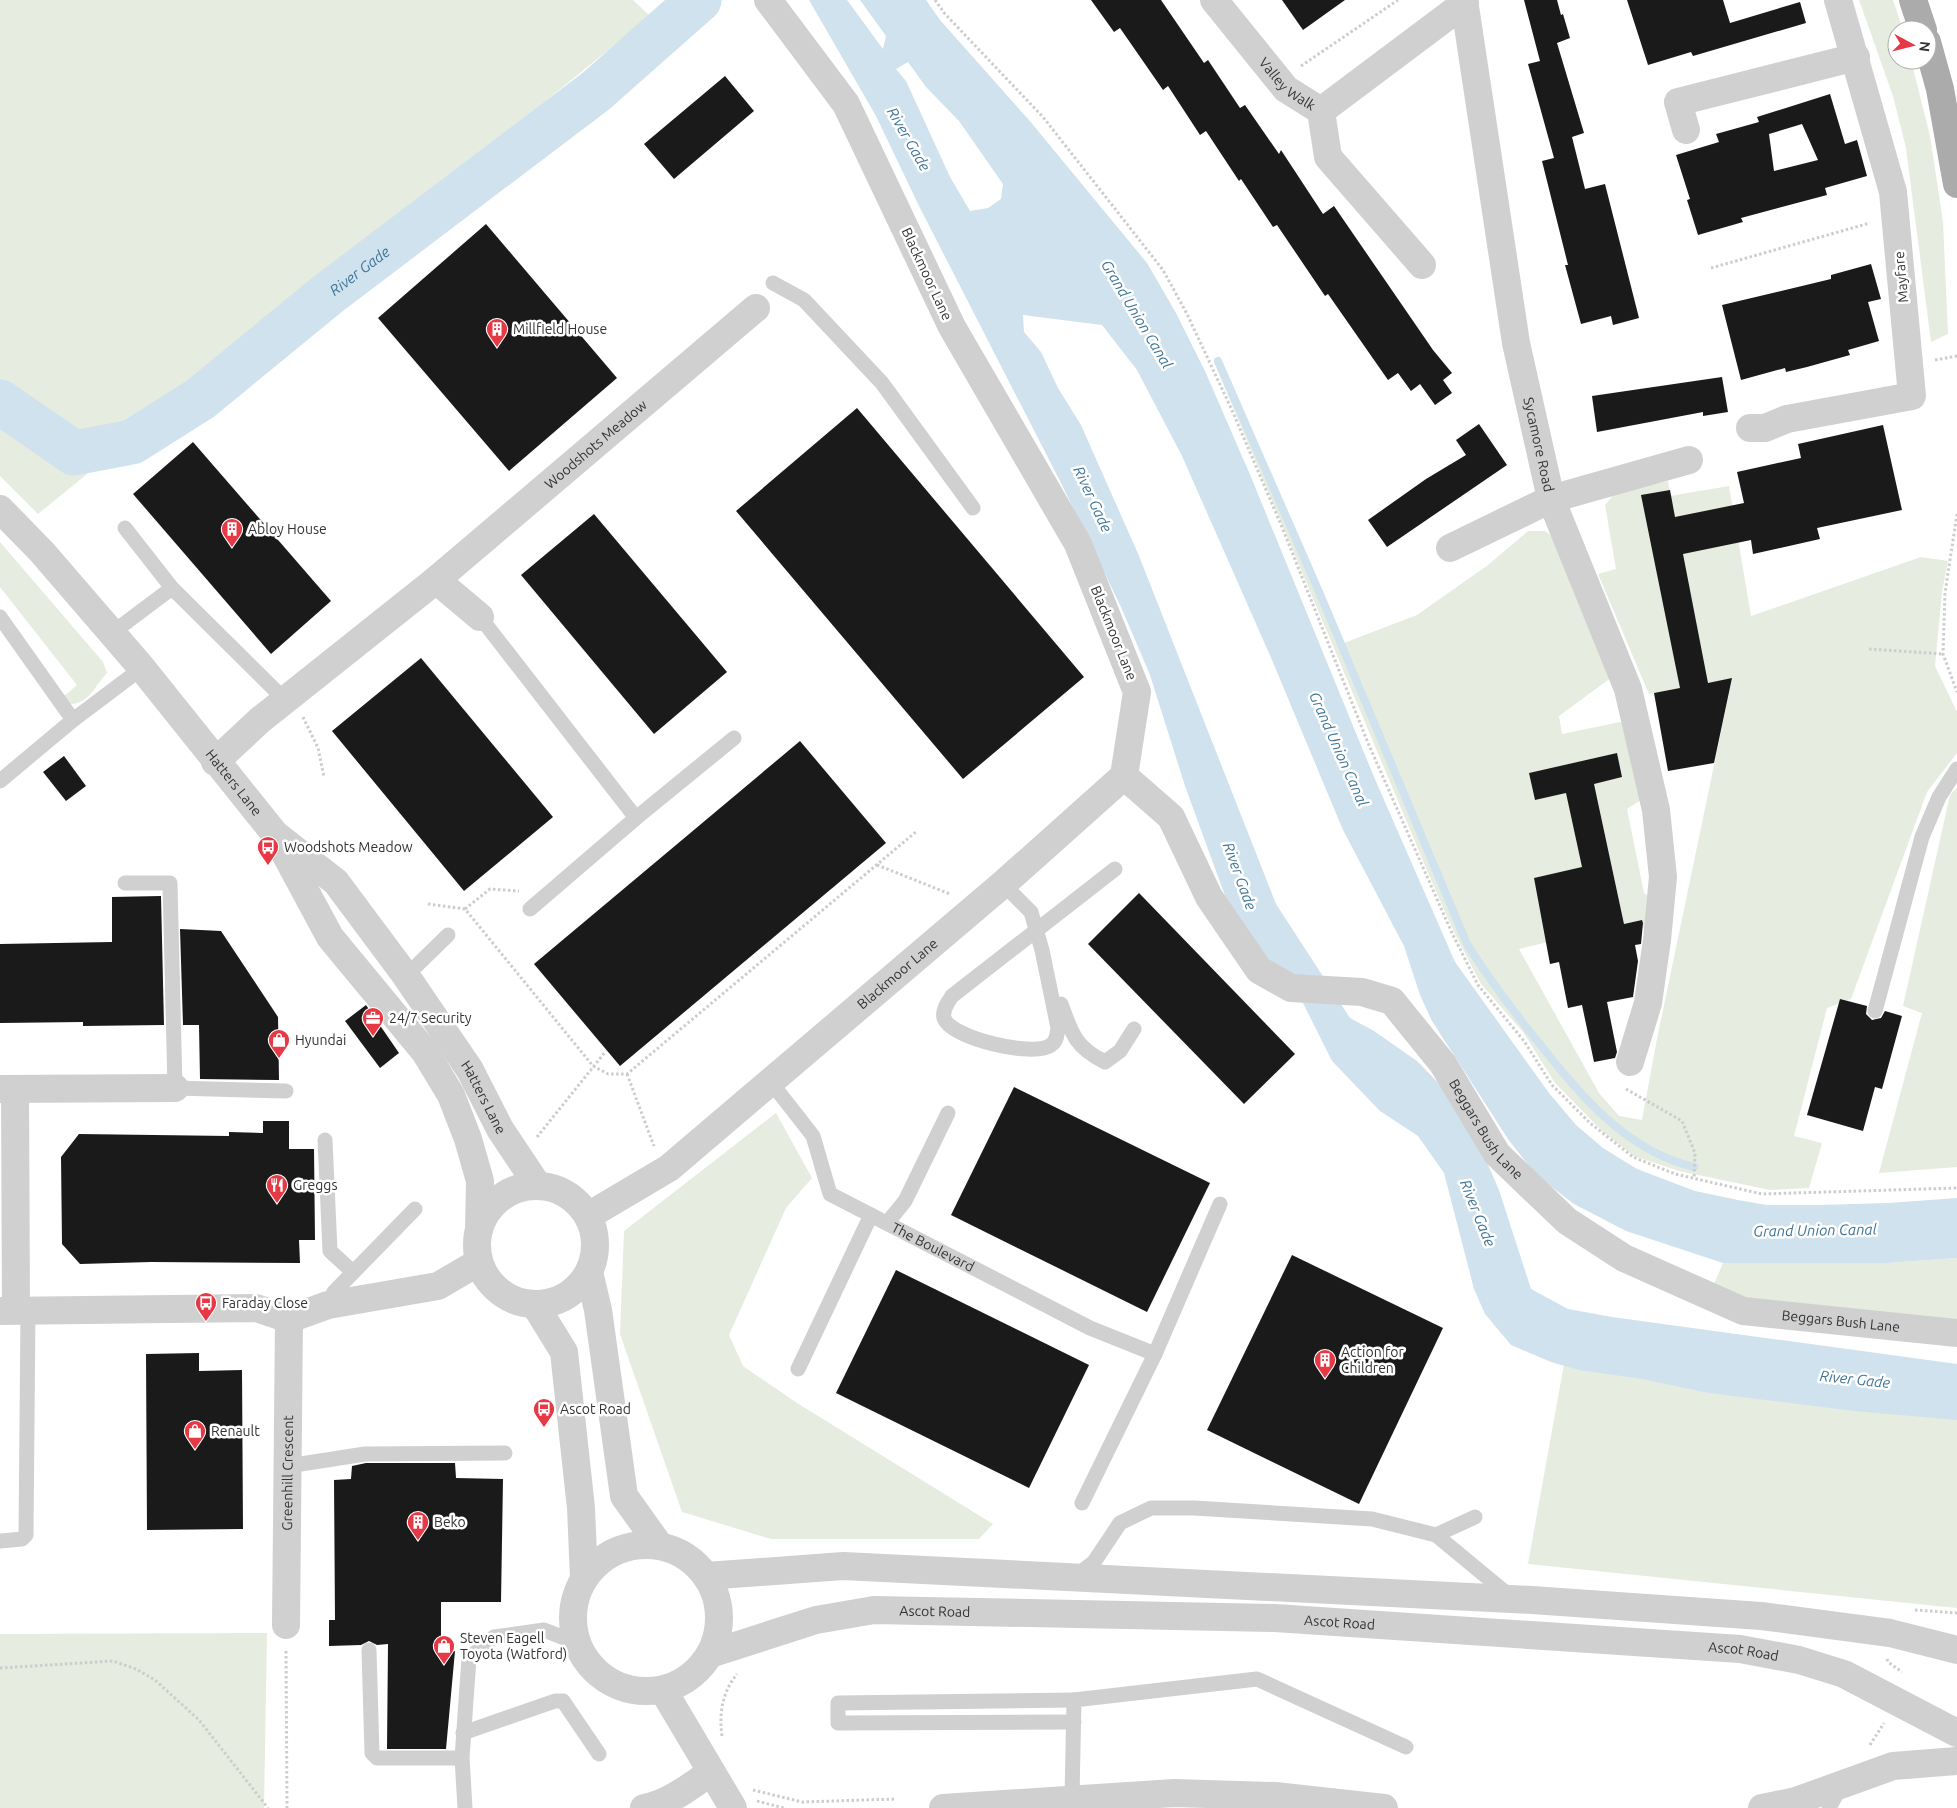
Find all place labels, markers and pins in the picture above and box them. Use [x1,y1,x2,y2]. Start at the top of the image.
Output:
building icon: Millfield House [485,317,509,348]
place label: Millfield House [513,321,607,337]
building icon: Abloy House [220,517,244,548]
place label: Abloy House [248,521,327,537]
bus stop icon: Woodshots Meadow [256,835,280,866]
place label: Woodshots Meadow [284,839,413,855]
office icon: 24/7 Security [361,1006,385,1037]
place label: 24/7 Security [389,1010,472,1026]
shop icon: Hyundai [267,1028,291,1059]
place label: Hyundai [295,1032,346,1048]
restaurant icon: Greggs [265,1173,289,1204]
place label: Greggs [293,1177,337,1193]
bus stop icon: Faraday Close [194,1291,218,1322]
place label: Faraday Close [222,1295,308,1311]
place label: Action for Children [1341,1344,1404,1376]
building icon: Action for Children [1313,1348,1337,1379]
bus stop icon: Ascot Road [532,1397,556,1428]
place label: Ascot Road [560,1401,631,1417]
shop icon: Renault [183,1419,207,1450]
place label: Renault [211,1423,260,1439]
building icon: Beko [406,1510,430,1541]
place label: Beko [434,1514,466,1530]
place label: Steven Eagell Toyota (Watford) [460,1630,567,1662]
shop icon: Steven Eagell Toyota (Watford) [432,1634,456,1665]

